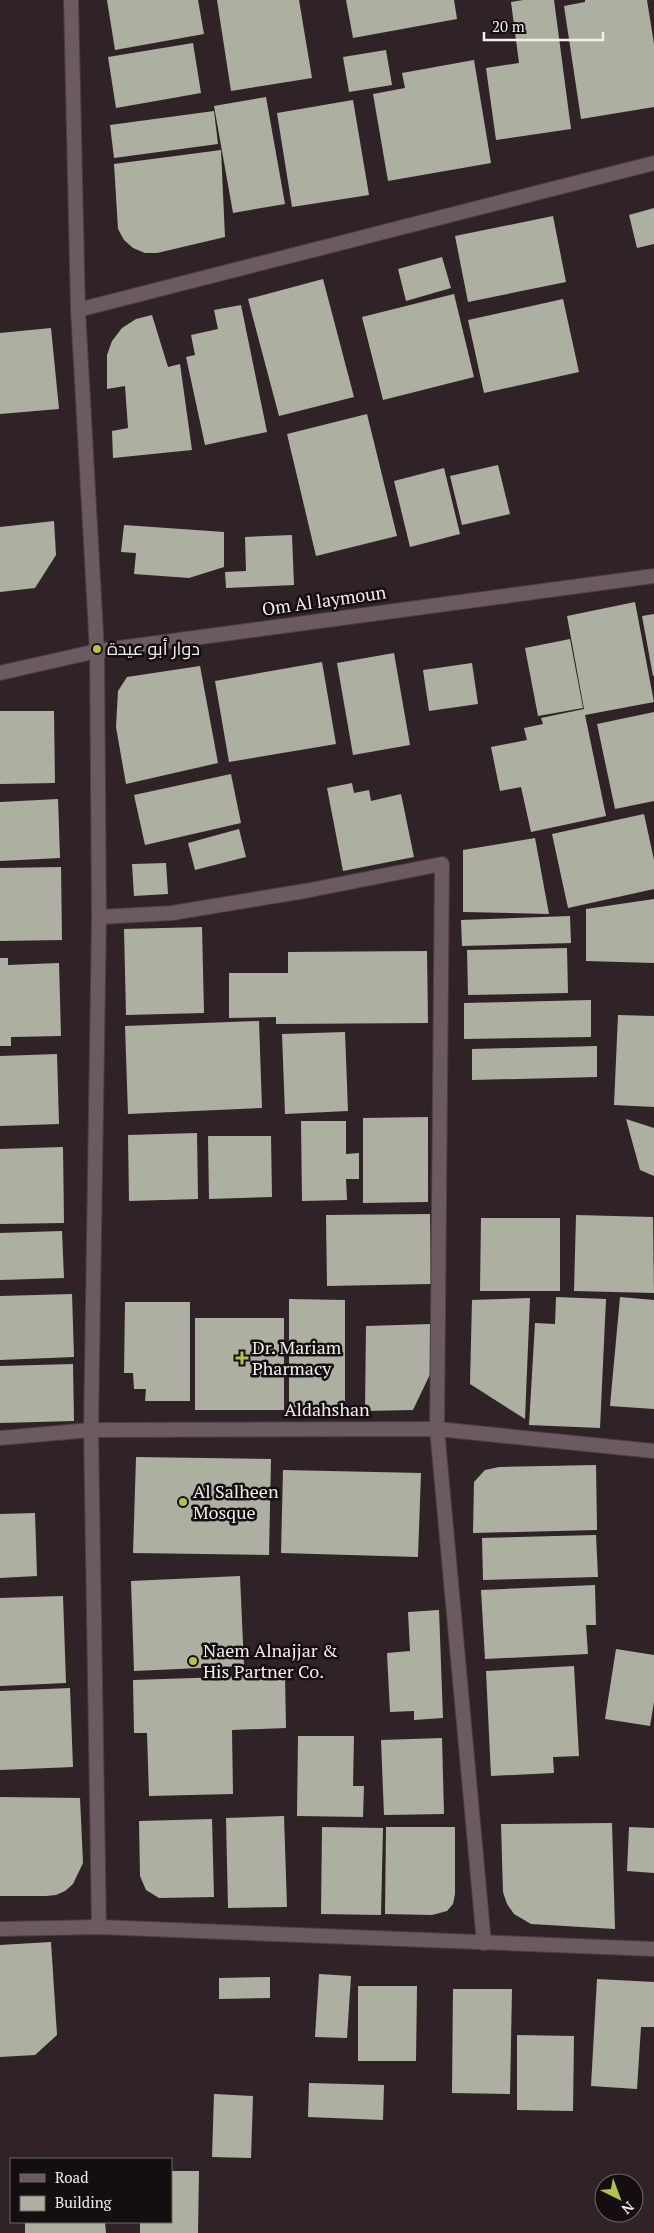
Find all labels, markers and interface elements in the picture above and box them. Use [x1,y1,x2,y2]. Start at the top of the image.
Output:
scale bar [484,10,603,42]
text: 20 m [492,16,525,36]
street label: Om Al laymoun [260,579,388,621]
place label: دوار أبو عيدة [107,636,200,660]
marker: دوار أبو عيدة [91,643,103,655]
place label: Dr. Mariam Pharmacy [252,1335,342,1380]
marker: Dr. Mariam Pharmacy [236,1352,248,1364]
street label: Aldahshan [284,1397,370,1421]
place label: Al Salheen Mosque [193,1479,279,1524]
marker: Al Salheen Mosque [177,1496,189,1508]
place label: Naem Alnajjar & His Partner Co. [203,1638,338,1683]
marker: Naem Alnajjar & His Partner Co. [187,1655,199,1667]
legend [10,2158,172,2223]
text: Road [55,2167,88,2187]
north arrow [594,2173,644,2223]
text: Building [55,2192,113,2212]
text: N [617,2197,638,2219]

